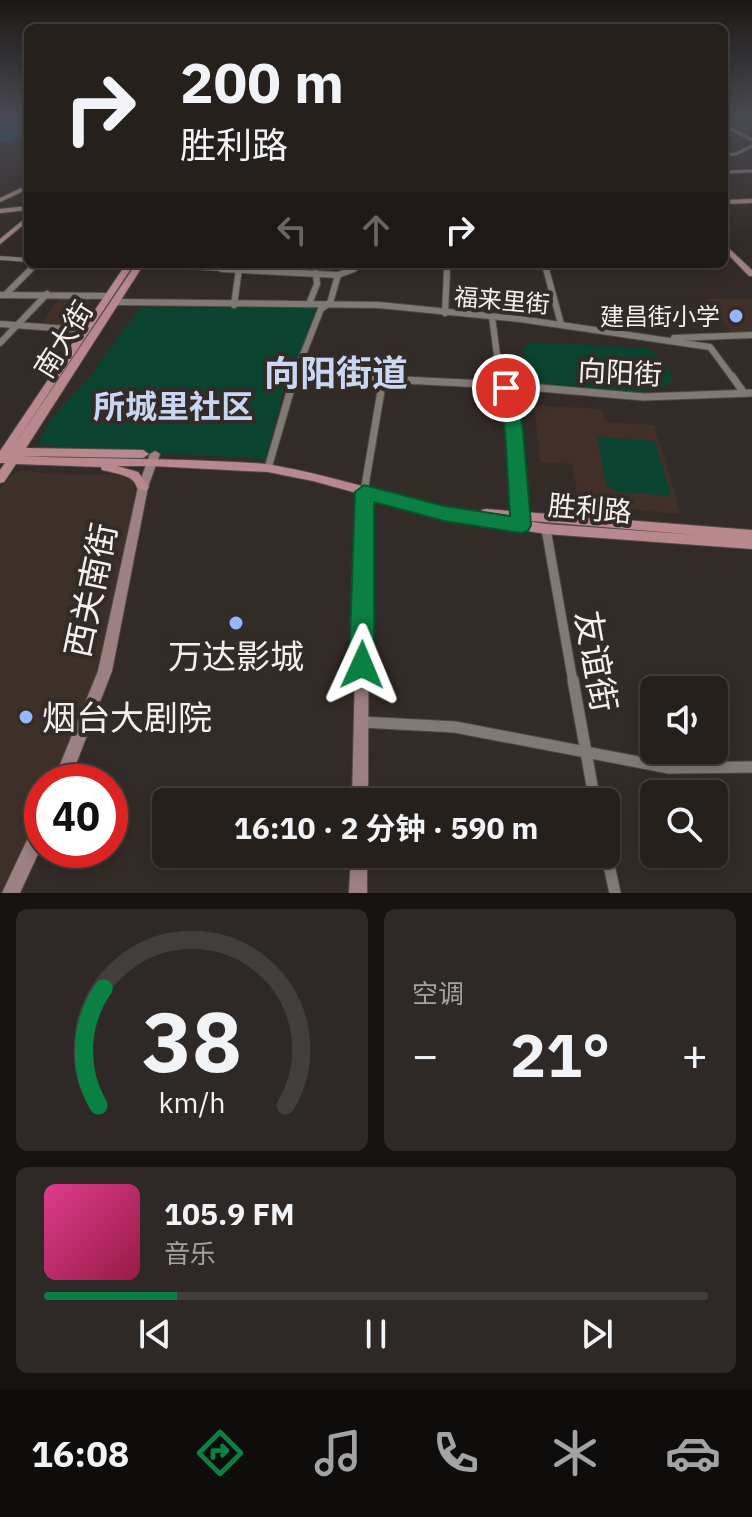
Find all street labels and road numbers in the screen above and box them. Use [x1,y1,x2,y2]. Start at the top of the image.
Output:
street label: 福来里街 [453,280,551,320]
street label: 南大街 [25,294,101,384]
street label: 向阳街 [577,351,663,393]
street label: 胜利路 [547,486,633,530]
street label: 西关南街 [54,519,126,661]
street label: 友谊街 [566,607,628,715]

